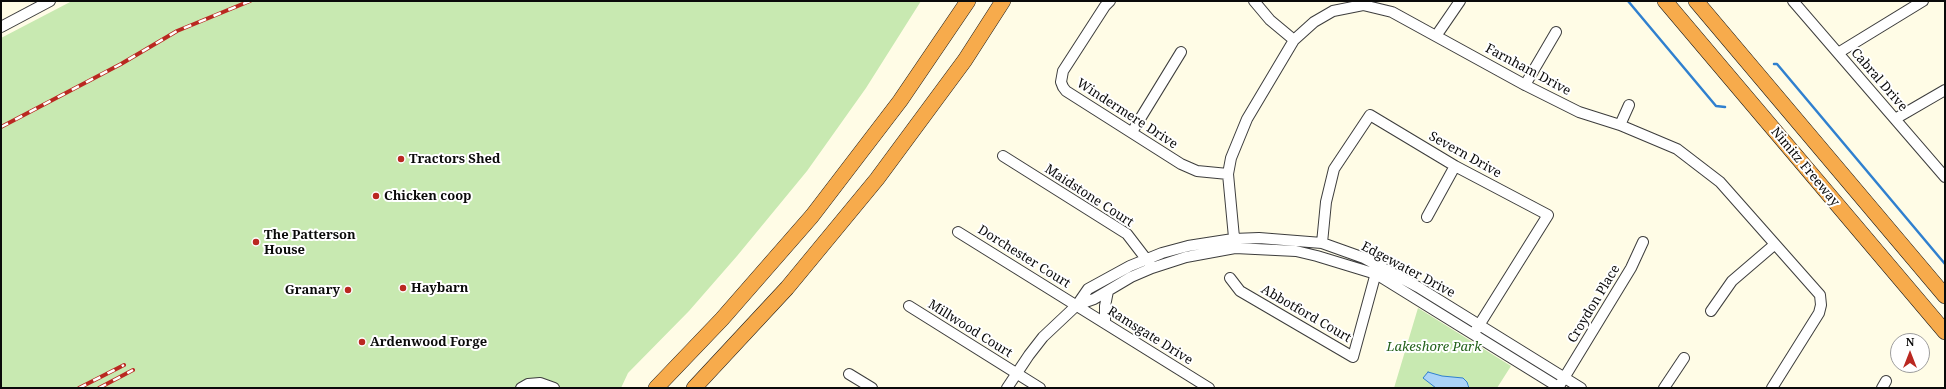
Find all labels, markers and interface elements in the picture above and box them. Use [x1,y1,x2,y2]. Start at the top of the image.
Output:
street label: Farnham Drive [1483,41,1573,99]
street label: Cabral Drive [1847,45,1911,115]
street label: Windermere Drive [1074,76,1180,152]
street label: Nimitz Freeway [1767,124,1843,210]
street label: Severn Drive [1426,129,1504,181]
place label: Tractors Shed [409,151,500,167]
marker: Tractors Shed [396,154,406,164]
street label: Maidstone Court [1042,161,1136,231]
place label: Chicken coop [384,188,472,204]
marker: Chicken coop [371,191,381,201]
street label: Dorchester Court [975,222,1073,292]
place label: The Patterson House [264,227,356,258]
marker: The Patterson House [251,237,261,247]
street label: Edgewater Drive [1359,239,1457,301]
street label: Croydon Place [1565,262,1623,346]
place label: Haybarn [411,280,468,296]
place label: Granary [285,282,340,298]
street label: Abbotford Court [1258,282,1354,346]
marker: Haybarn [398,283,408,293]
marker: Granary [343,285,353,295]
street label: Millwood Court [925,297,1015,361]
street label: Ramsgate Drive [1105,304,1195,368]
north arrow [1890,333,1930,373]
place label: Ardenwood Forge [370,334,487,350]
text: N [1906,334,1914,349]
marker: Ardenwood Forge [357,337,367,347]
park label: Lakeshore Park [1386,339,1482,355]

